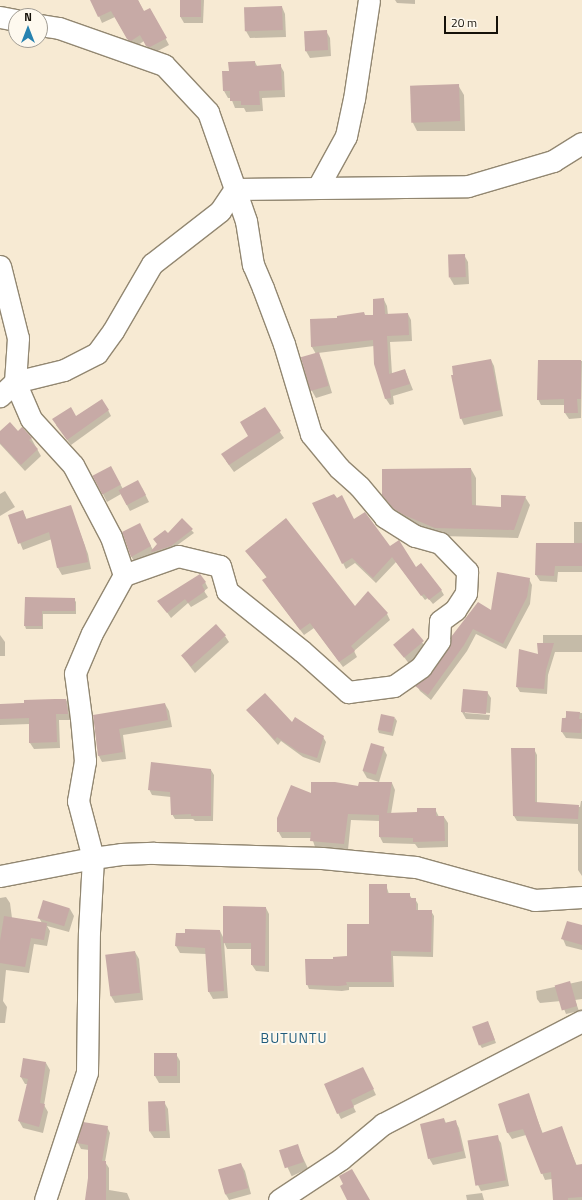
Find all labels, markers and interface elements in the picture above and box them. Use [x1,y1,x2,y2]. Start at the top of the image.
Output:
north arrow [8,8,48,48]
scale bar [446,8,500,34]
text: N [24,9,32,25]
text: 20 m [451,13,477,32]
district label: BUTUNTU [261,1030,327,1046]

